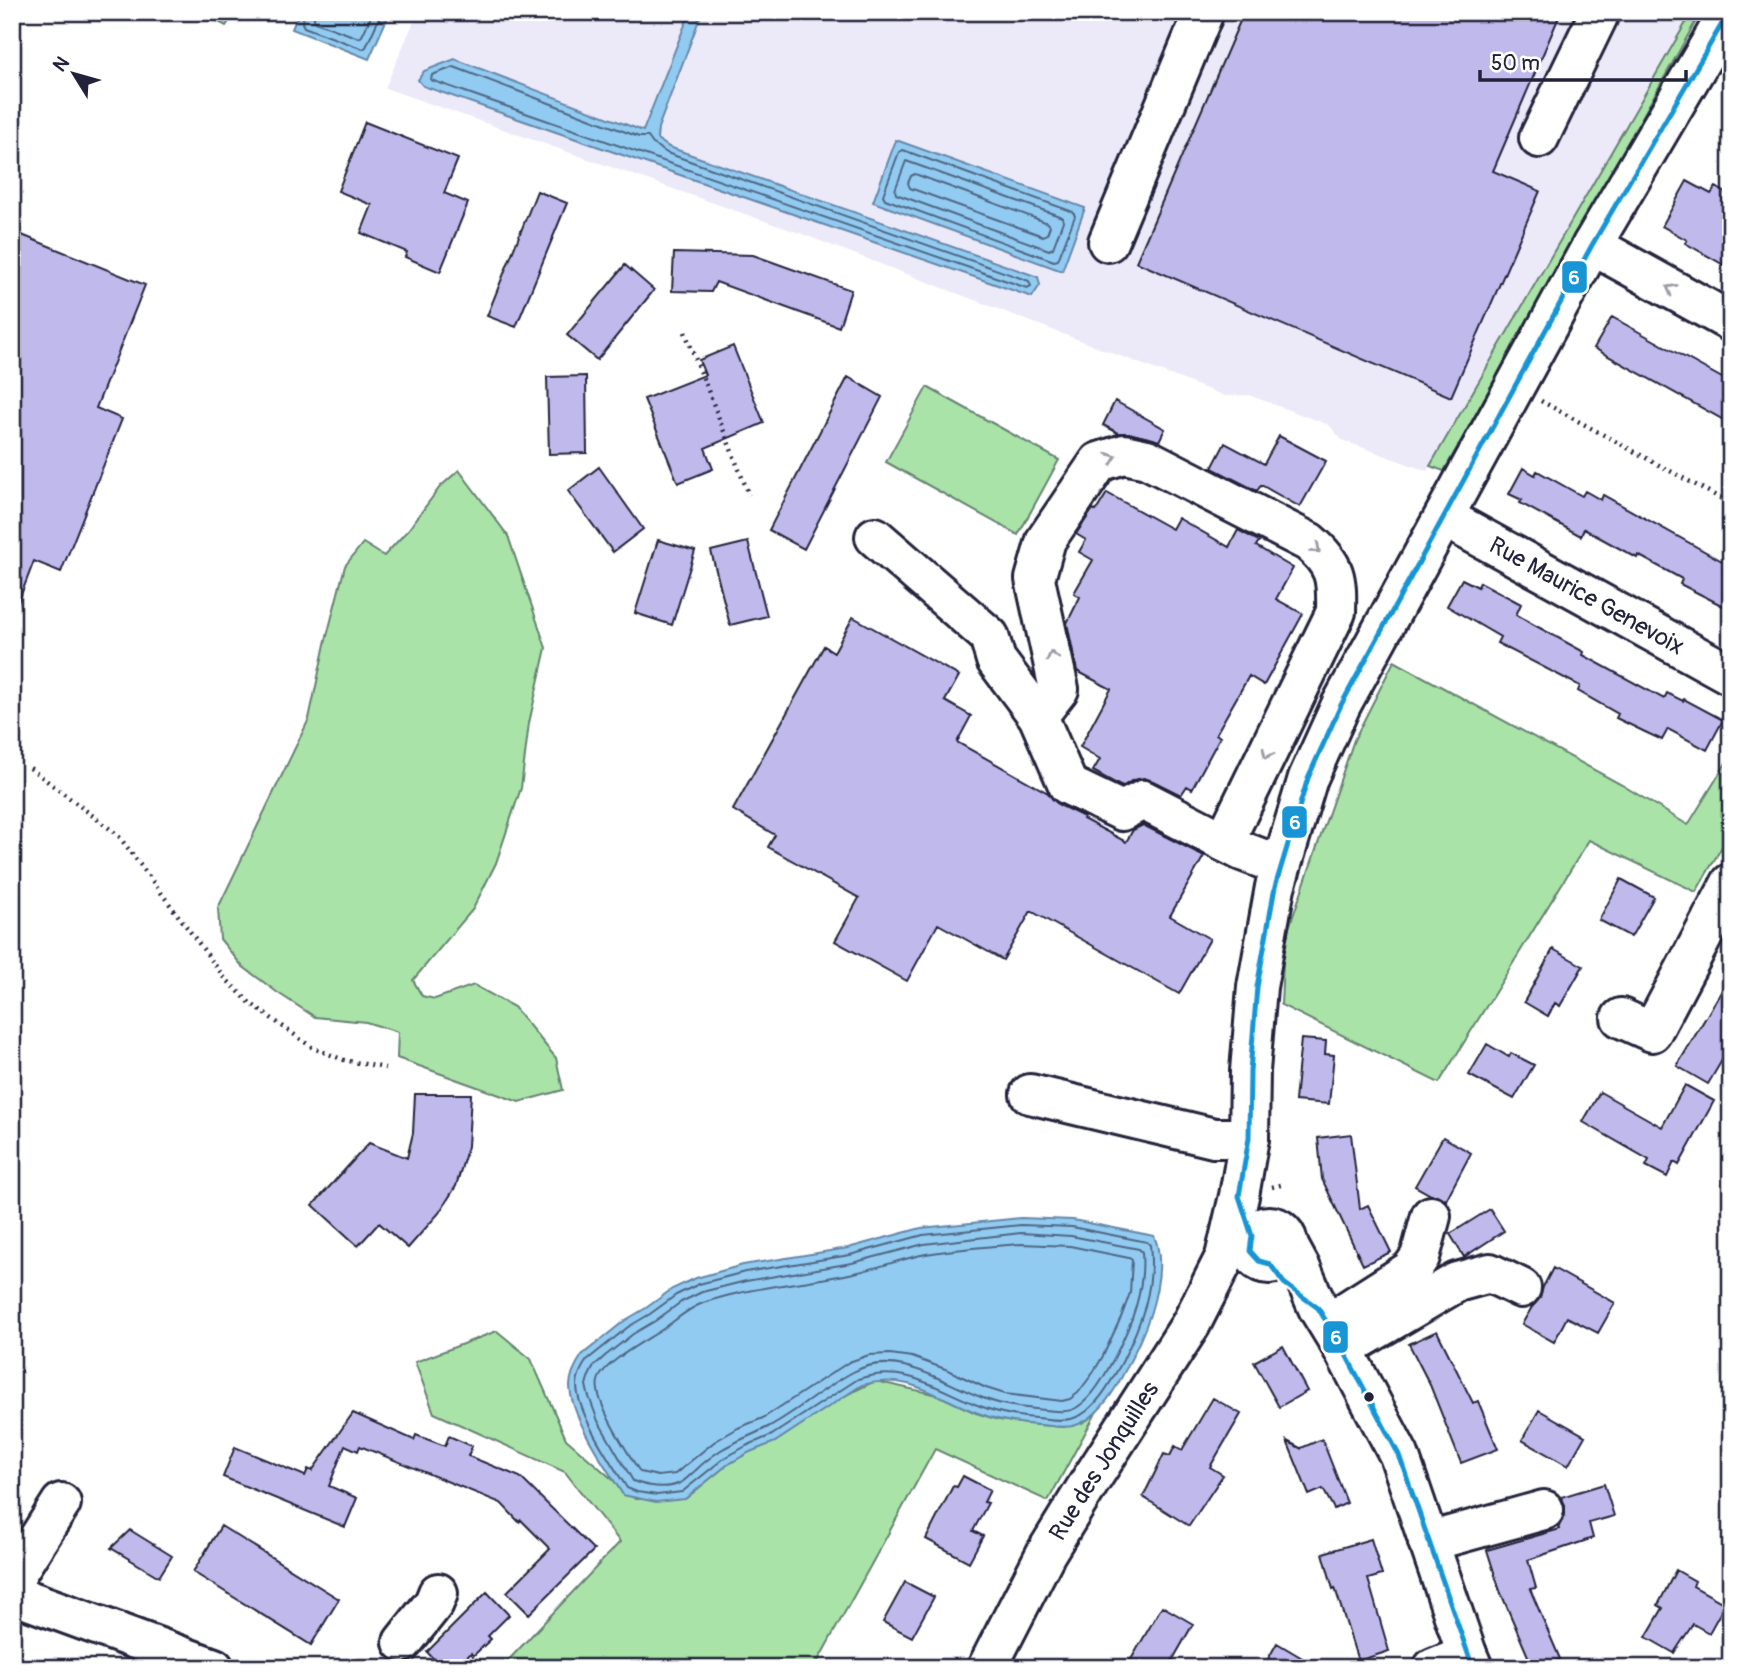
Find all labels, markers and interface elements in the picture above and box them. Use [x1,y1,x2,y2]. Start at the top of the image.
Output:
north arrow [38,38,108,108]
scale bar [1480,38,1687,82]
text: 50 m [1491,50,1540,77]
text: N [48,52,75,77]
line badge: 6 [1561,260,1588,294]
text: 6 [1568,266,1580,290]
one-way arrow [1666,284,1679,297]
one-way arrow [1106,452,1118,466]
street label: Rue Maurice Genevoix [1484,531,1689,661]
one-way arrow [1307,541,1320,553]
one-way arrow [1046,650,1060,662]
one-way arrow [1261,747,1275,759]
line badge: 6 [1281,805,1308,839]
text: 6 [1289,811,1301,835]
line badge: 6 [1322,1320,1349,1354]
text: 6 [1330,1326,1342,1350]
street label: Rue des Jonquilles [1043,1376,1165,1546]
unlabelled marker [1362,1390,1376,1404]

